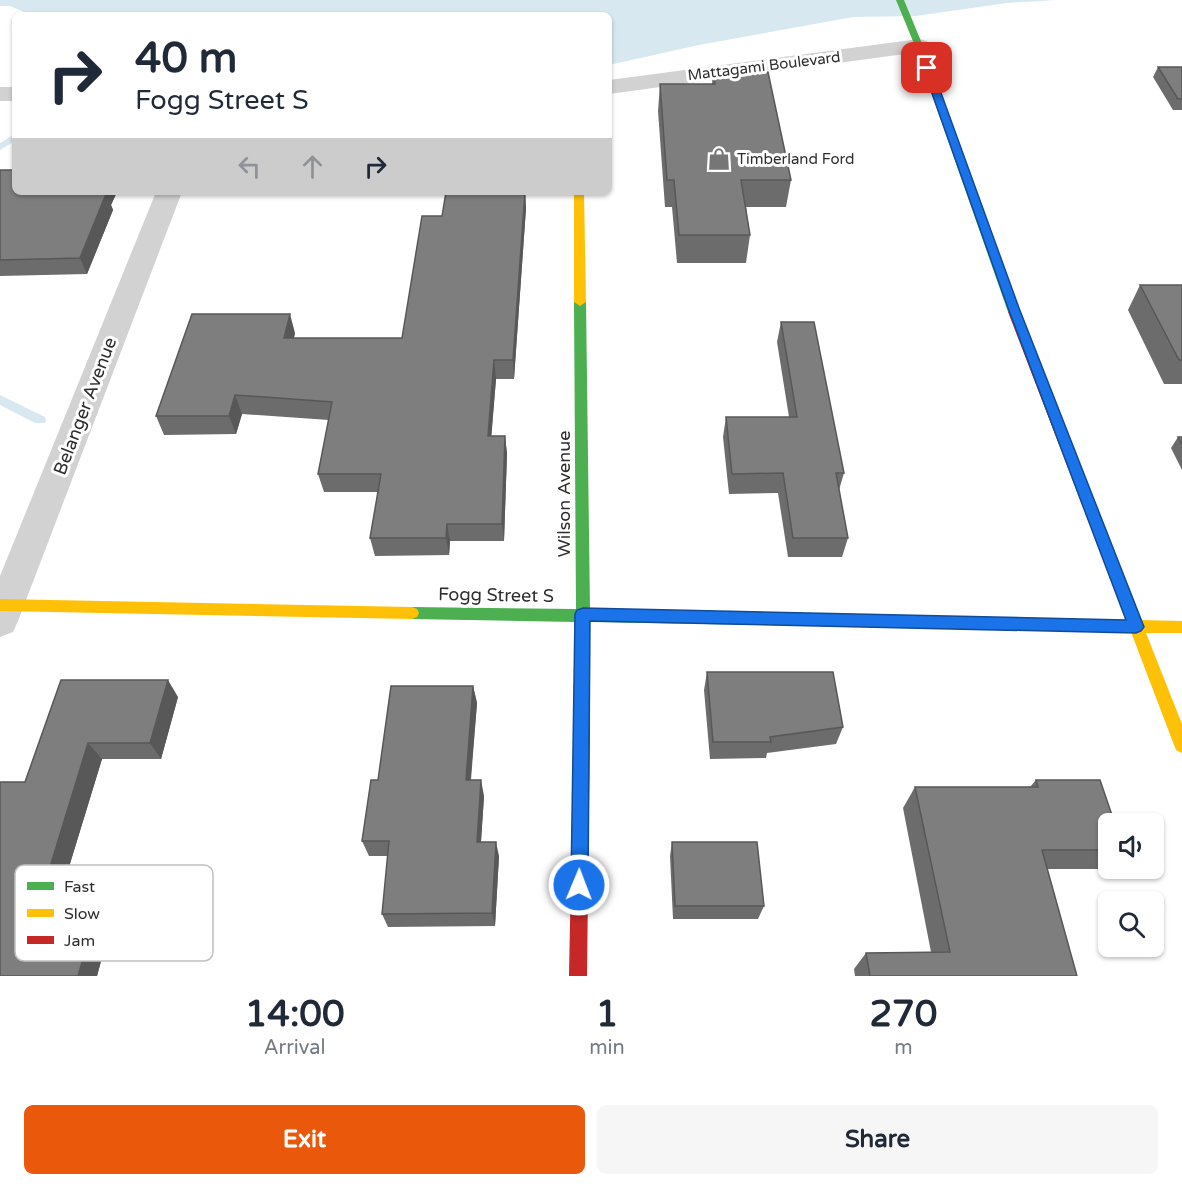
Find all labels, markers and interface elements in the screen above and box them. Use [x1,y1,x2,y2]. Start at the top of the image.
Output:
text: 40 m [135,33,237,84]
icon: right [36,36,114,114]
pin [901,42,952,93]
street label: Mattagami Boulevard [687,48,841,84]
icon: arrive [910,51,943,84]
text: Fogg Street S [135,84,309,117]
shop icon: Timberland Ford [706,146,732,172]
icon: left [233,150,266,183]
icon: ahead [296,150,329,183]
icon: right [359,150,392,183]
place label: Timberland Ford [737,150,854,168]
street label: Belanger Avenue [49,334,121,478]
street label: Wilson Avenue [553,431,575,557]
street label: Fogg Street S [438,583,554,607]
map controls [1098,813,1164,957]
button: sound [1098,813,1164,879]
position arrow [547,853,611,917]
legend [15,865,213,961]
text: Fast [64,877,95,897]
button: search [1098,891,1164,957]
text: Slow [64,904,100,924]
text: Jam [64,931,95,951]
text: 14:00 [245,993,345,1036]
text: 1 [596,993,618,1036]
text: 270 [869,993,937,1036]
text: Arrival [264,1036,326,1060]
text: min [589,1036,625,1060]
text: m [894,1036,913,1060]
button: Exit [24,1105,585,1174]
button: Share [597,1105,1158,1174]

